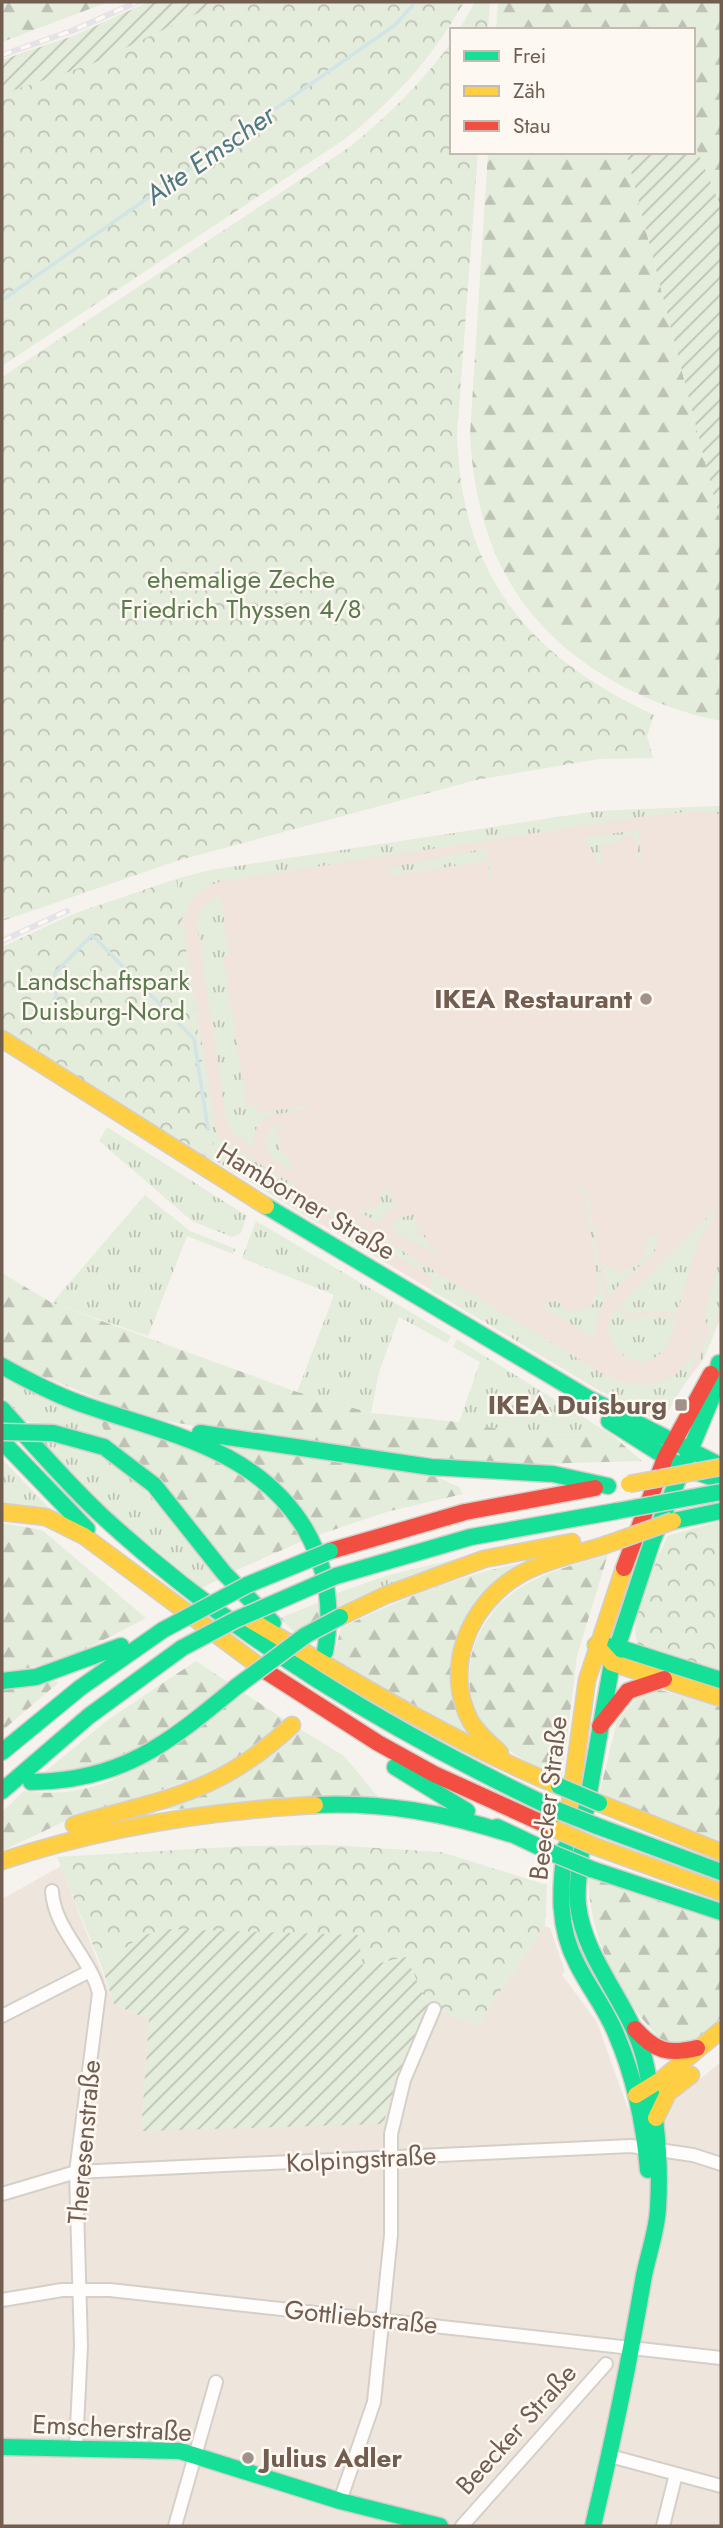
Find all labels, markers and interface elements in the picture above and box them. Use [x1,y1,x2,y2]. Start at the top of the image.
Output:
legend [450,28,695,154]
text: Frei [513,41,546,71]
text: Zäh [513,76,546,106]
water label: Alte Emscher [136,94,285,216]
text: Stau [513,111,551,141]
park label: ehemalige Zeche Friedrich Thyssen 4/8 [120,560,362,628]
park label: Landschaftspark Duisburg-Nord [16,962,190,1030]
place label: IKEA Restaurant [434,980,633,1018]
marker: IKEA Restaurant [638,991,654,1007]
street label: Hamborner Straße [209,1132,403,1270]
place label: IKEA Duisburg [488,1386,667,1424]
marker: IKEA Duisburg [673,1397,689,1413]
street label: Beecker Straße [519,1714,577,1882]
street label: Theresenstraße [58,2058,110,2226]
street label: Kolpingstraße [285,2136,437,2182]
street label: Gottliebstraße [282,2290,440,2344]
street label: Beecker Straße [447,2355,585,2503]
street label: Emscherstraße [31,2405,193,2451]
place label: Julius Adler [257,2439,402,2477]
marker: Julius Adler [240,2450,256,2466]

